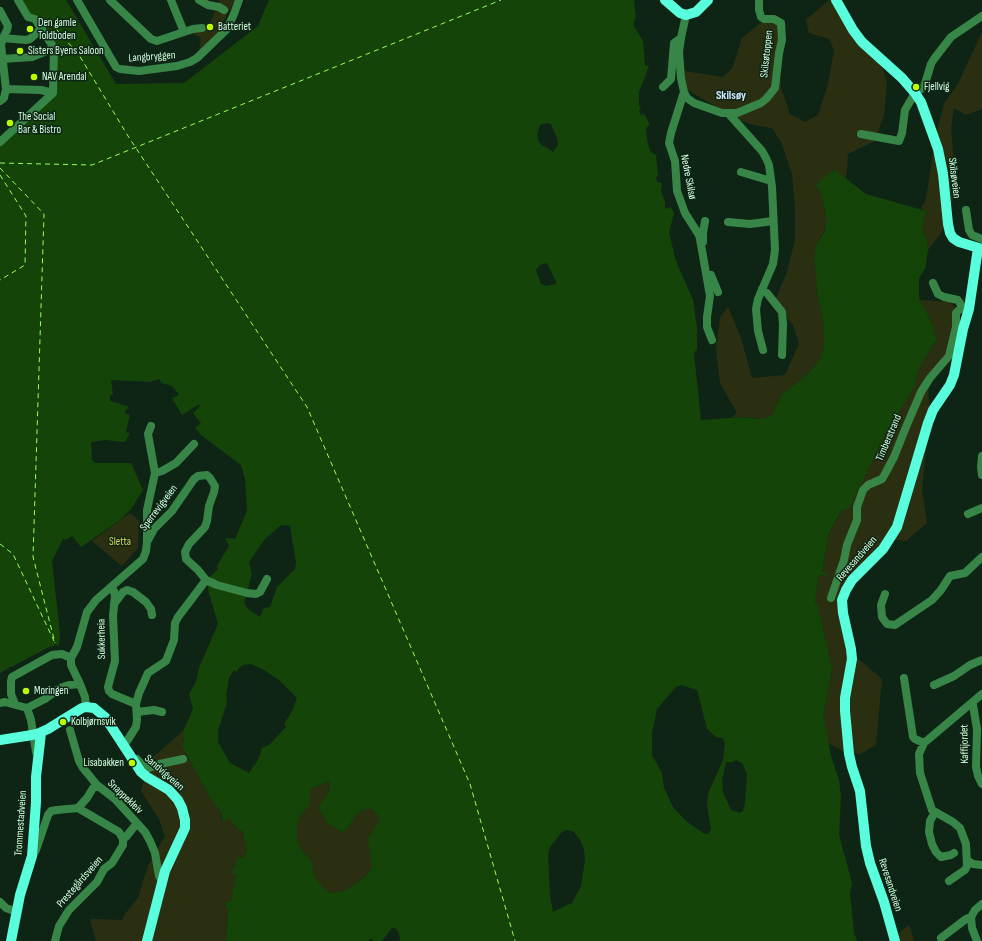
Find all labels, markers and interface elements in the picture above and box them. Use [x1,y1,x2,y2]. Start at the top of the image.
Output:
place label: Den gamle Toldboden [38,16,76,42]
place label: Batteriet [218,20,251,34]
marker: Batteriet [205,22,215,32]
marker: Den gamle Toldboden [25,24,35,34]
street label: Skilsøtoppen [758,30,776,78]
place label: Sisters Byens Saloon [28,44,104,58]
marker: Sisters Byens Saloon [15,46,25,56]
street label: Langbryggen [128,49,176,65]
place label: NAV Arendal [42,70,87,84]
marker: NAV Arendal [29,72,39,82]
place label: Fjellvig [924,80,950,94]
marker: Fjellvig [911,82,921,92]
district label: Skilsøy [716,89,746,103]
place label: The Social Bar & Bistro [18,110,61,136]
marker: The Social Bar & Bistro [5,118,15,128]
street label: Nedre Skilsø [677,154,699,200]
street label: Skilsøveien [945,157,963,199]
street label: Timberstrand [873,413,905,463]
street label: Sperrevigveien [137,482,181,534]
street label: Revesandveien [834,534,880,584]
park label: Sletta [109,535,131,549]
street label: Sukkerheia [95,619,109,659]
place label: Moringen [34,684,68,698]
marker: Moringen [21,686,31,696]
place label: Kolbjørnsvik [71,715,116,729]
marker: Kolbjørnsvik [58,717,68,727]
street label: Kaffijordet [958,724,972,764]
street label: Sandvigveien [141,752,187,794]
place label: Lisabakken [84,756,124,770]
marker: Lisabakken [127,758,137,768]
street label: Snappekleiv [105,777,145,817]
street label: Trommestadveien [12,790,30,856]
street label: Prestegårdsveien [54,854,106,910]
street label: Revesandveien [875,857,905,913]

